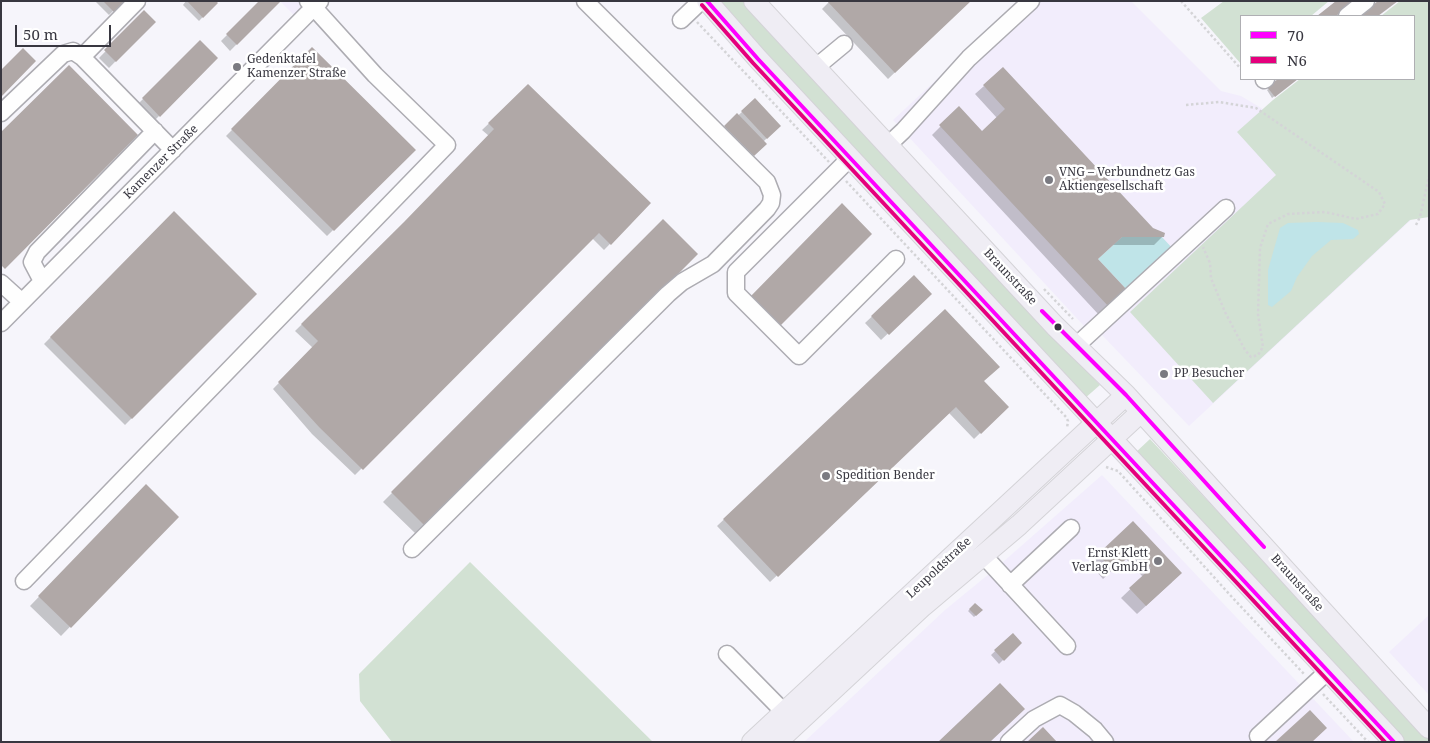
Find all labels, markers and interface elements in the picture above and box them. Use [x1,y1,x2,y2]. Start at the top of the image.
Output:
scale bar [18,15,114,47]
legend [1240,15,1415,80]
text: 50 m [23,24,58,44]
text: 70 [1287,25,1304,45]
text: N6 [1287,50,1307,70]
place label: Gedenktafel Kamenzer Straße [247,53,346,81]
marker: Gedenktafel Kamenzer Straße [231,61,243,73]
street label: Kamenzer Straße [121,122,201,202]
place label: VNG – Verbundnetz Gas Aktiengesellschaft [1059,166,1195,194]
marker: VNG – Verbundnetz Gas Aktiengesellschaft [1043,174,1055,186]
street label: Braunstraße [980,246,1040,308]
unlabelled marker [1053,322,1063,332]
place label: PP Besucher [1174,367,1245,381]
marker: PP Besucher [1158,368,1170,380]
place label: Spedition Bender [836,469,935,483]
marker: Spedition Bender [820,470,832,482]
street label: Leupoldstraße [904,534,974,602]
place label: Ernst Klett Verlag GmbH [1072,547,1148,575]
street label: Braunstraße [1268,552,1326,614]
marker: Ernst Klett Verlag GmbH [1152,555,1164,567]

